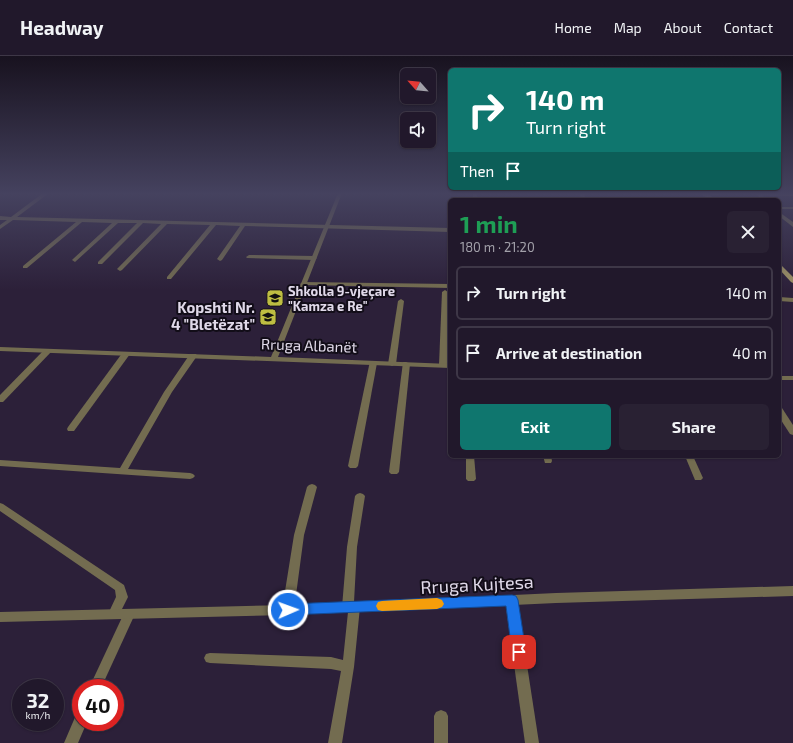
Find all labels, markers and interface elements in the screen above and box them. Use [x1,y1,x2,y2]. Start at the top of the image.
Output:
text: Headway [20,16,104,39]
text: Home [555,19,592,36]
text: Map [614,19,642,36]
text: About [664,19,702,36]
text: Contact [724,19,773,36]
north arrow [400,68,436,104]
map controls [400,68,436,148]
text: 140 m [526,82,604,116]
icon: right [460,84,512,136]
button: sound [400,112,436,148]
text: Turn right [526,116,606,138]
icon: arrive [502,160,524,182]
text: Then [460,162,494,180]
text: 1 min [460,209,518,238]
button: close [727,211,769,253]
text: 180 m · 21:20 [460,239,535,255]
icon: right [462,282,484,304]
place label: Shkolla 9-vjeçare "Kamza e Re" [288,283,395,314]
text: Turn right [496,284,566,302]
text: 140 m [726,284,767,302]
school or university icon: Shkolla 9-vjeçare "Kamza e Re" [265,288,285,308]
place label: Kopshti Nr. 4 "Bletëzat" [171,298,255,333]
school or university icon: Kopshti Nr. 4 "Bletëzat" [258,307,278,327]
street label: Rruga Albanët [261,334,358,356]
icon: arrive [462,342,484,364]
text: Arrive at destination [496,344,642,362]
text: 40 m [732,344,767,362]
button: Exit [460,404,611,450]
button: Share [619,404,769,450]
street label: Rruga Kujtesa [420,570,534,598]
position arrow [267,589,309,631]
pin [502,635,536,669]
icon: arrive [508,641,530,663]
speed limit sign: 40 [72,679,124,731]
text: 32 [27,688,49,712]
text: km/h [26,709,50,721]

